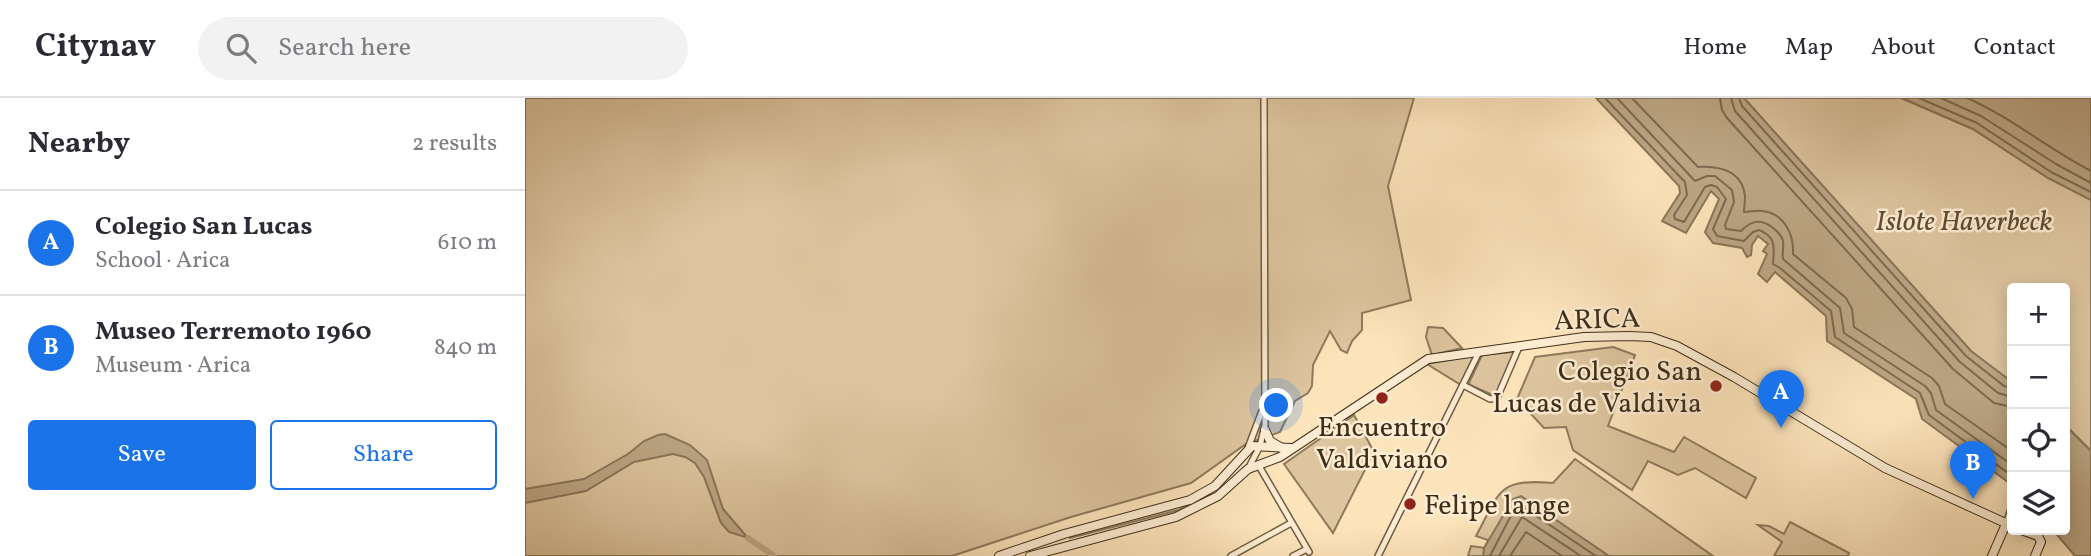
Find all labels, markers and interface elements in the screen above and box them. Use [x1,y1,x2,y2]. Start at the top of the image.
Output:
search box [198,17,688,80]
text: Citynav [35,25,156,71]
icon: search [222,29,260,67]
text: Search here [278,30,411,66]
text: Home [1683,31,1747,65]
text: Map [1785,31,1833,65]
text: About [1871,31,1936,65]
text: Contact [1974,31,2056,65]
text: Nearby [28,123,130,165]
text: 2 results [412,128,497,160]
park label: Islote Haverbeck [1875,203,2053,242]
text: Colegio San Lucas [95,209,313,245]
text: A [43,227,59,259]
text: 610 m [438,227,497,259]
text: School · Arica [95,245,230,277]
map controls [2007,283,2070,535]
button: + [2007,283,2070,346]
street label: ARICA [1553,299,1641,341]
text: Museo Terremoto 1960 [95,314,371,350]
text: B [43,332,59,364]
text: 840 m [434,332,497,364]
button: − [2007,346,2070,409]
text: Museum · Arica [95,350,251,382]
place label: Colegio San Lucas de Valdivia [1492,353,1702,424]
pin: A [1758,370,1804,428]
marker: Colegio San Lucas de Valdivia [1708,378,1724,394]
your location [1259,388,1293,422]
marker: Encuentro Valdiviano [1374,390,1390,406]
place label: Encuentro Valdiviano [1316,409,1448,480]
button: locate [2007,409,2070,472]
button: Save [28,420,256,490]
button: Share [270,420,497,490]
pin: B [1950,441,1996,499]
button: layers [2007,472,2070,535]
place label: Felipe lange [1424,487,1570,526]
marker: Felipe lange [1402,496,1418,512]

